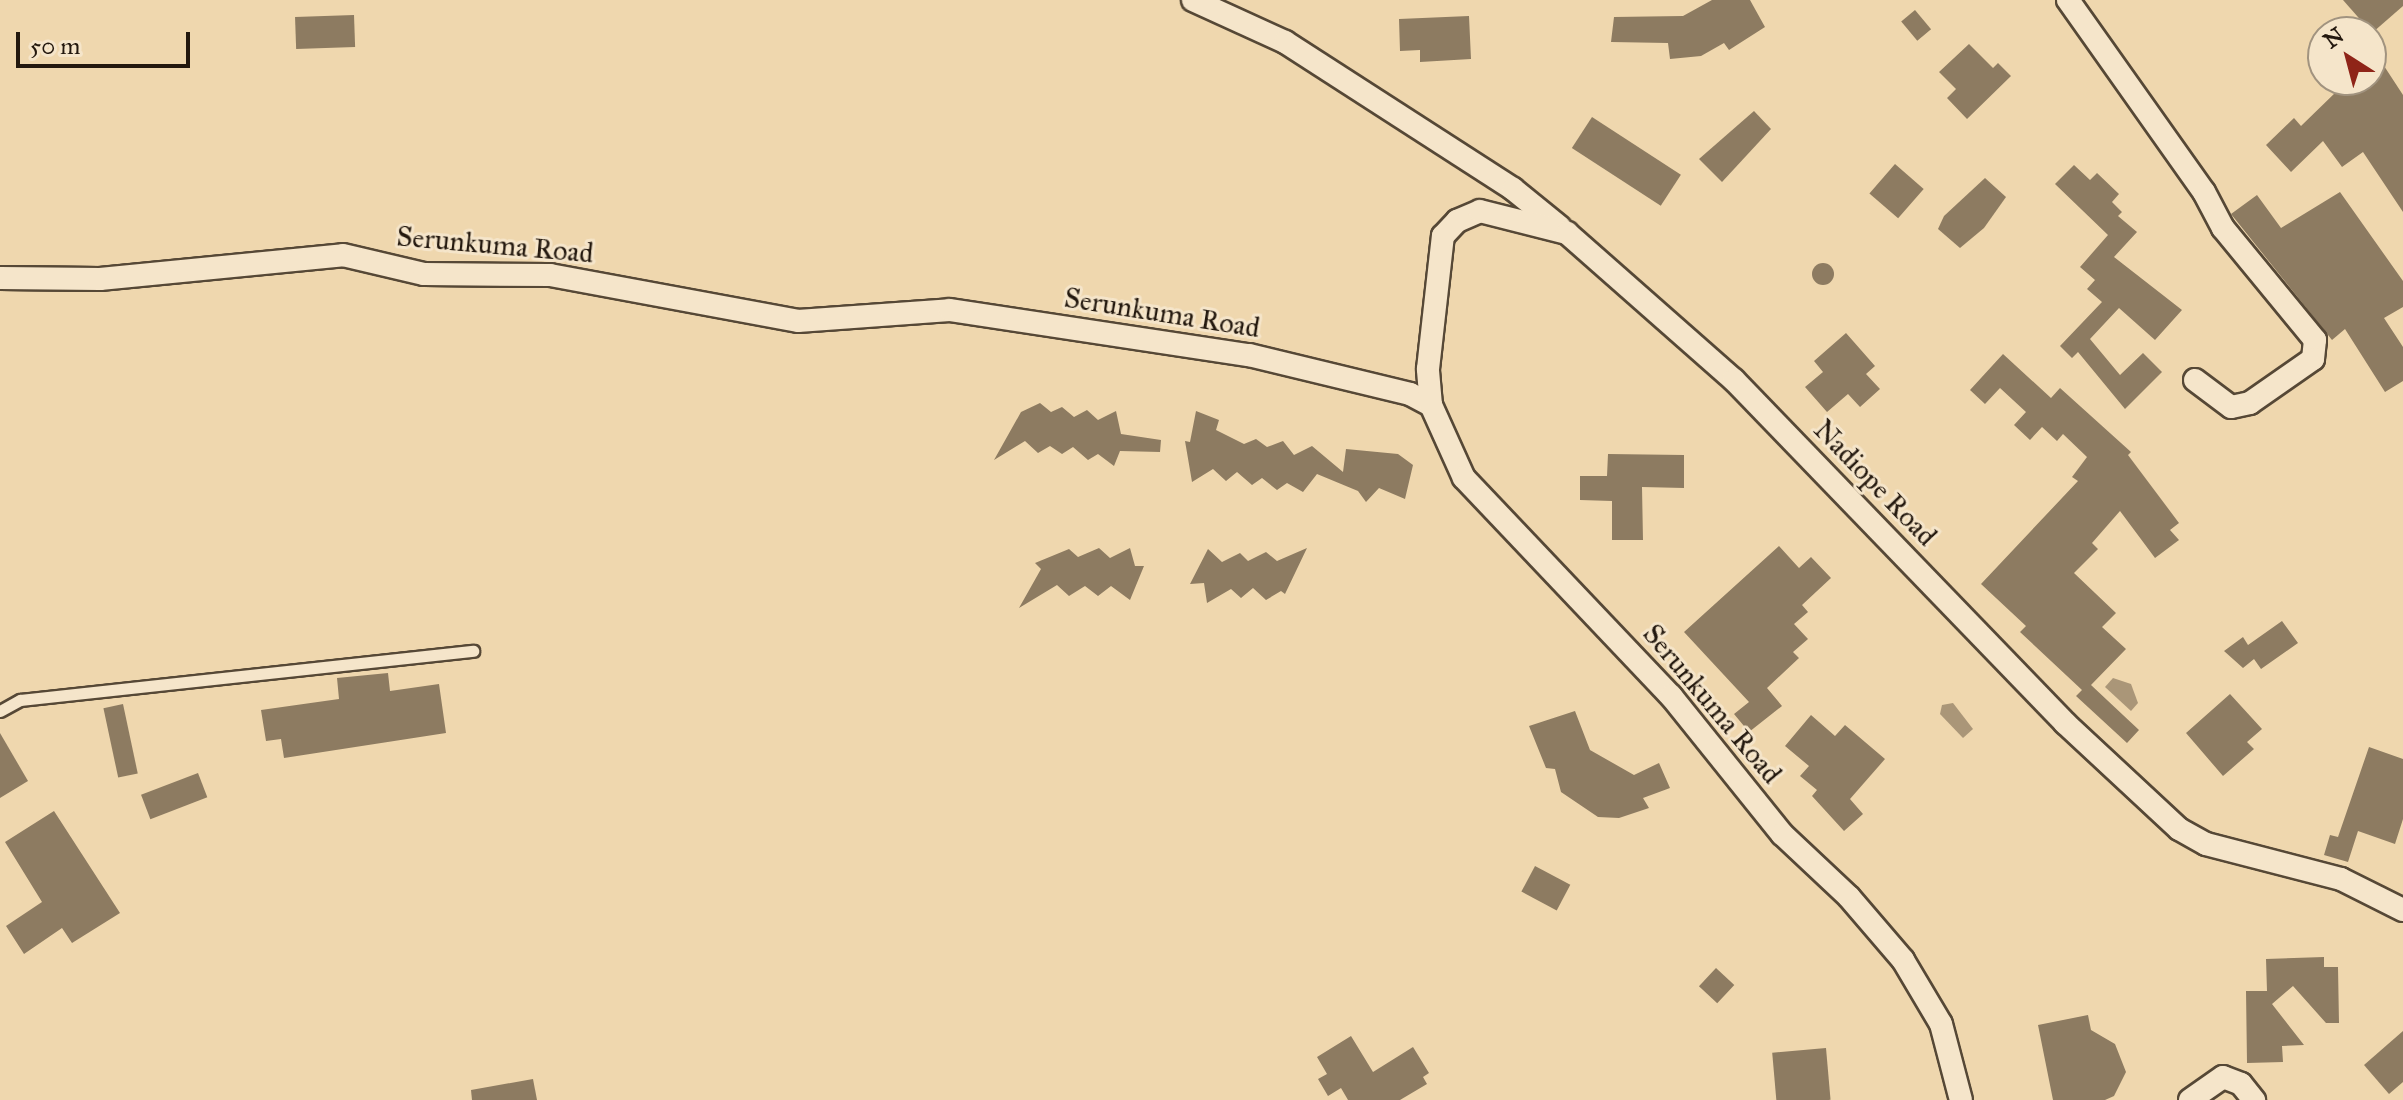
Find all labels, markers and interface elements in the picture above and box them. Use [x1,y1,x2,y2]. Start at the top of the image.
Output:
scale bar [20,16,194,66]
north arrow [2307,16,2387,96]
text: N [2318,21,2349,54]
text: 50 m [30,31,80,61]
street label: Serunkuma Road [395,220,595,270]
street label: Serunkuma Road [1062,281,1262,345]
street label: Nadiope Road [1807,413,1943,553]
street label: Serunkuma Road [1636,618,1788,790]

